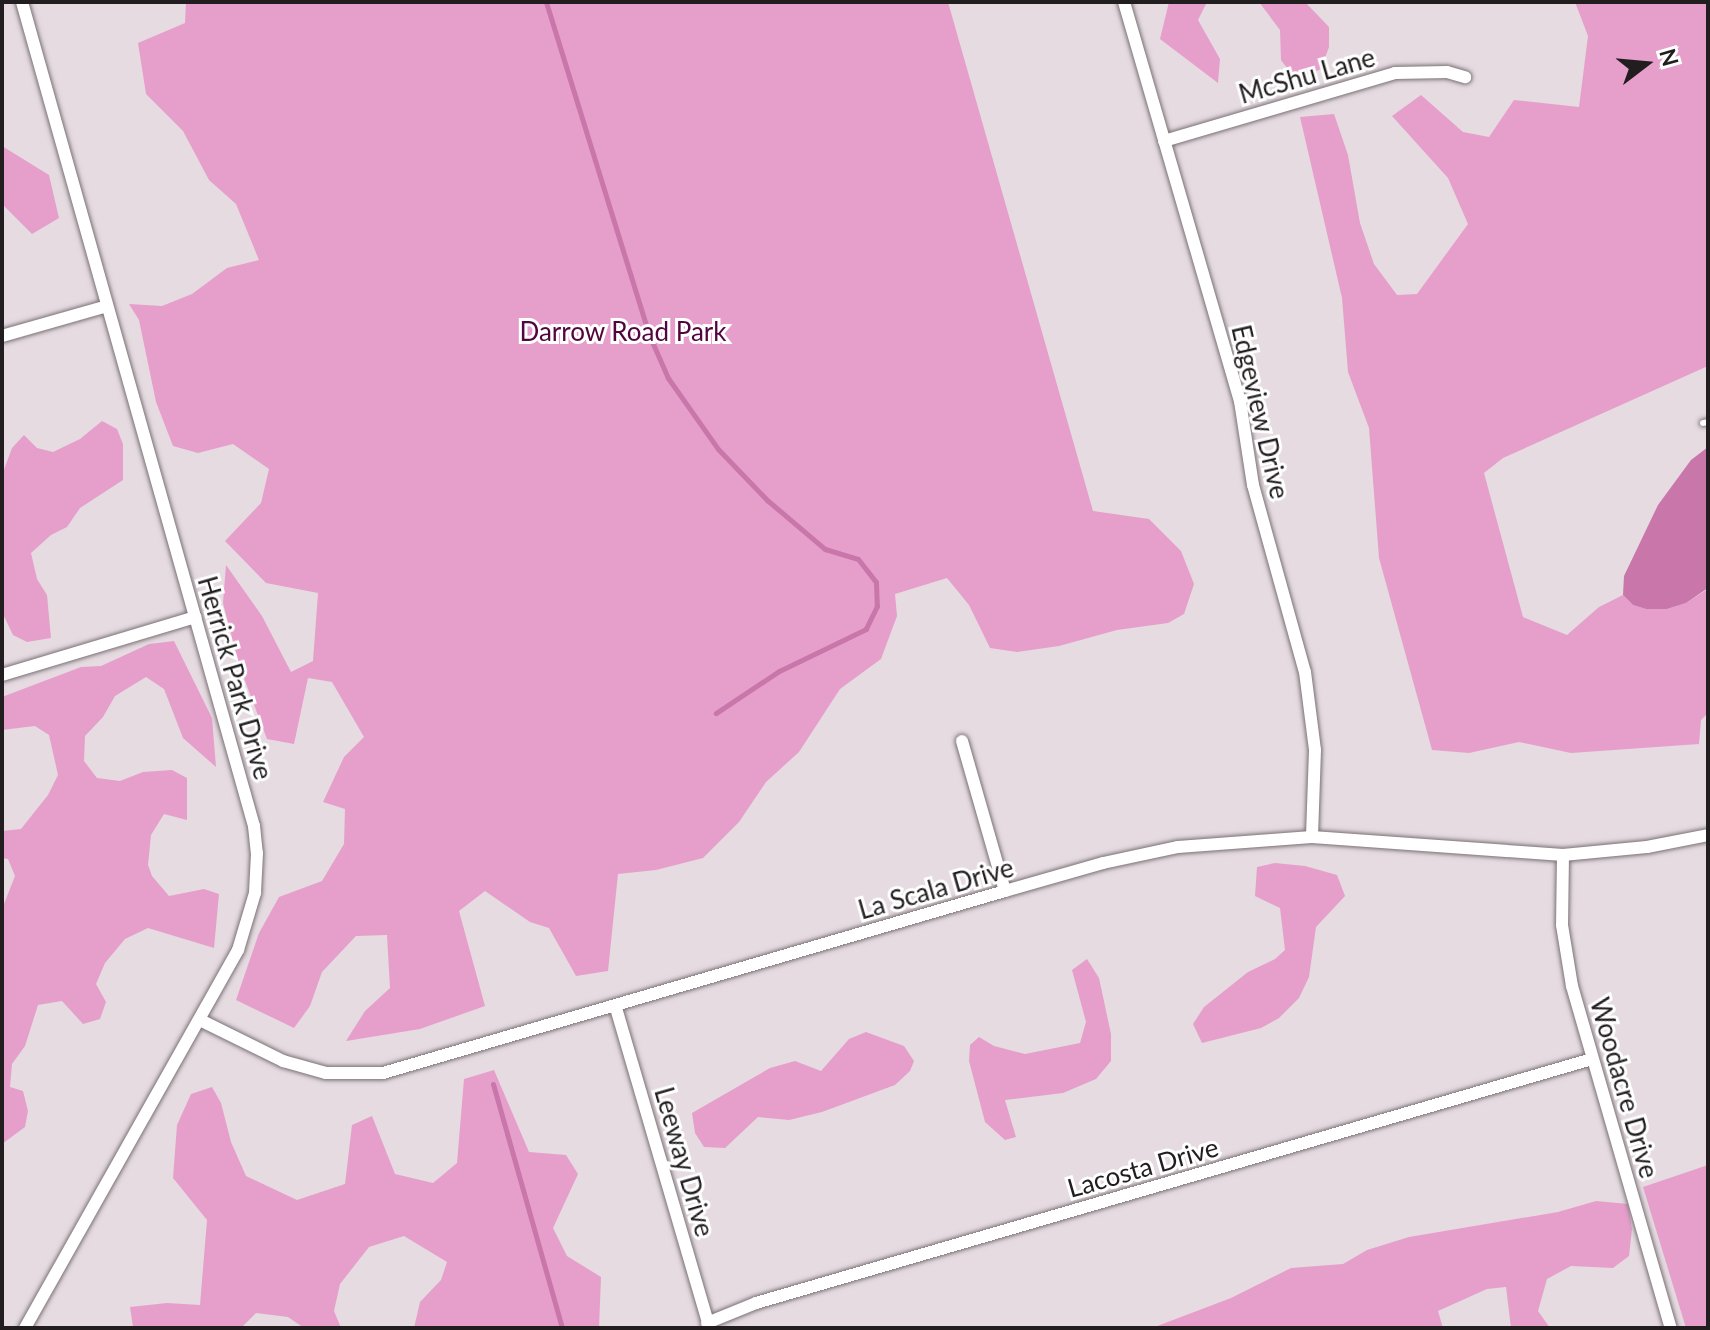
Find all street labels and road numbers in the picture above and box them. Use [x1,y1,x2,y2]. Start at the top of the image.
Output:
street label: McShu Lane [1235,42,1379,110]
street label: Edgeview Drive [1225,322,1295,502]
street label: Herrick Park Drive [191,573,279,783]
street label: La Scala Drive [855,852,1017,926]
street label: Woodacre Drive [1583,994,1665,1182]
street label: Leeway Drive [648,1083,720,1241]
street label: Lacosta Drive [1064,1132,1222,1204]

